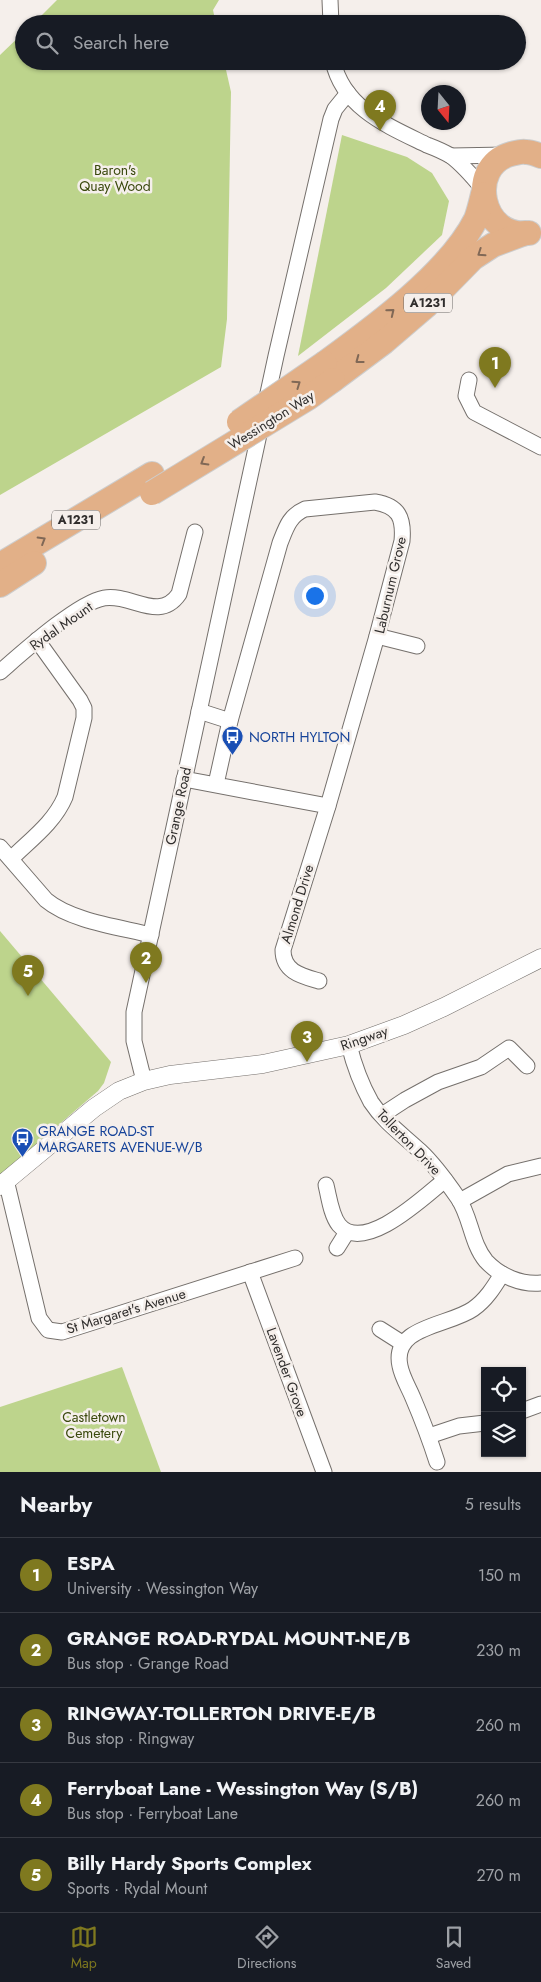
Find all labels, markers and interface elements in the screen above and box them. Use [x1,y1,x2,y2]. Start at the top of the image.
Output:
search box [15,15,526,70]
icon: search [33,29,61,57]
text: Search here [73,29,169,56]
north arrow [421,85,466,130]
pin: 4 [364,90,396,131]
park label: Baron's Quay Wood [79,160,151,196]
one-way arrow [477,247,487,256]
road number: A1231 [404,294,452,312]
one-way arrow [385,309,394,317]
pin: 1 [479,347,511,388]
one-way arrow [355,354,365,363]
one-way arrow [291,381,300,389]
street label: Wessington Way [224,385,319,454]
one-way arrow [200,455,209,465]
road number: A1231 [52,510,100,530]
street label: Laburnum Grove [369,535,411,635]
one-way arrow [36,536,45,546]
your location [302,583,328,609]
street label: Rydal Mount [25,596,97,655]
bus stop icon: NORTH HYLTON [221,725,245,756]
place label: NORTH HYLTON [249,727,350,747]
street label: Grange Road [160,765,196,847]
street label: Almond Drive [275,862,319,946]
pin: 2 [130,942,162,983]
pin: 5 [12,955,44,996]
street label: Ringway [338,1020,391,1055]
pin: 3 [291,1021,323,1062]
street label: Tollerton Drive [372,1105,446,1179]
place label: GRANGE ROAD-ST MARGARETS AVENUE-W/B [38,1121,203,1157]
bus stop icon: GRANGE ROAD-ST MARGARETS AVENUE-W/B [10,1127,34,1158]
street label: St Margaret's Avenue [64,1283,188,1339]
street label: Lavender Grove [262,1325,312,1419]
map controls [481,1367,526,1457]
button: locate [481,1367,526,1412]
park label: Castletown Cemetery [62,1407,126,1443]
button: layers [481,1412,526,1457]
text: Nearby [20,1490,92,1520]
text: 5 results [465,1493,521,1516]
text: ESPA [67,1550,115,1577]
text: 1 [32,1564,40,1587]
text: 150 m [478,1564,521,1587]
text: University · Wessington Way [67,1577,258,1600]
text: GRANGE ROAD-RYDAL MOUNT-NE/B [67,1625,410,1652]
text: 2 [31,1639,41,1662]
text: 230 m [476,1639,521,1662]
text: Bus stop · Grange Road [67,1652,229,1675]
text: RINGWAY-TOLLERTON DRIVE-E/B [67,1700,376,1727]
text: 3 [31,1714,41,1737]
text: 260 m [476,1714,521,1737]
text: Bus stop · Ringway [67,1727,194,1750]
text: Ferryboat Lane - Wessington Way (S/B) [67,1775,418,1802]
text: 4 [30,1789,42,1812]
text: 260 m [476,1789,521,1812]
text: Bus stop · Ferryboat Lane [67,1802,238,1825]
text: Billy Hardy Sports Complex [67,1850,312,1877]
text: 5 [31,1864,41,1887]
text: 270 m [477,1864,521,1887]
text: Sports · Rydal Mount [67,1877,207,1900]
tab: Map [70,1923,98,1973]
tab: Directions [237,1923,296,1973]
tab: Saved [436,1923,471,1973]

